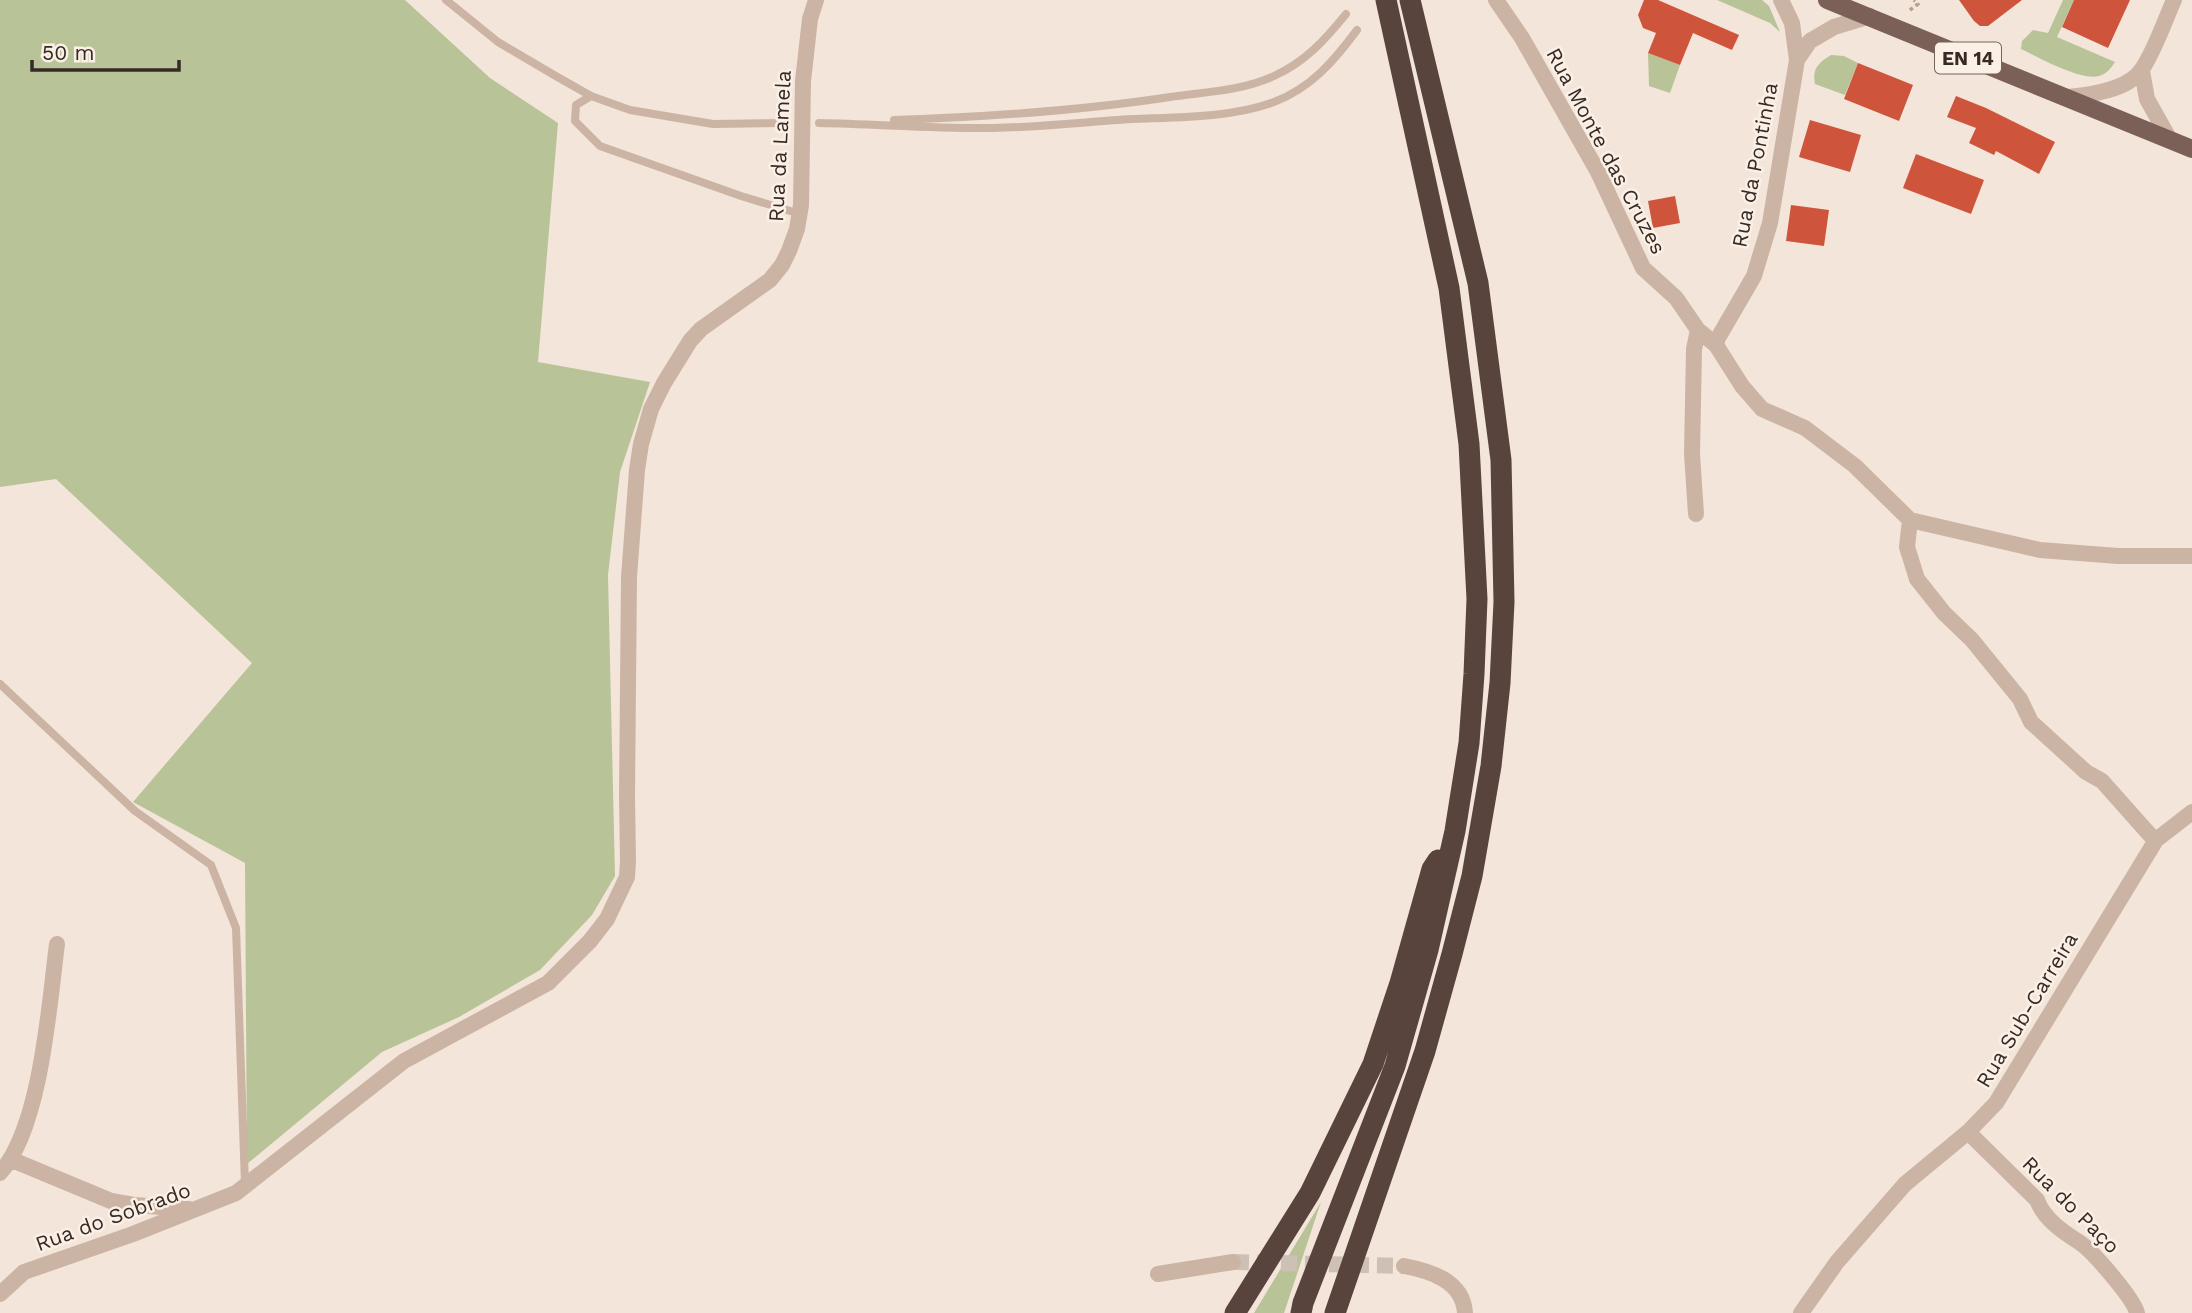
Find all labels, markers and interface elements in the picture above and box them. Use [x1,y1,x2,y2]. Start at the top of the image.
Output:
scale bar [32,28,178,72]
text: 50 m [42,40,94,65]
street label: Rua Monte das Cruzes [1541,43,1671,258]
road number: EN 14 [1935,43,2001,74]
street label: Rua da Lamela [763,69,796,222]
street label: Rua da Pontinha [1726,80,1783,249]
street label: Rua Sub-Carreira [1970,928,2083,1092]
street label: Rua do Paço [2018,1151,2125,1258]
street label: Rua do Sobrado [32,1177,194,1256]

